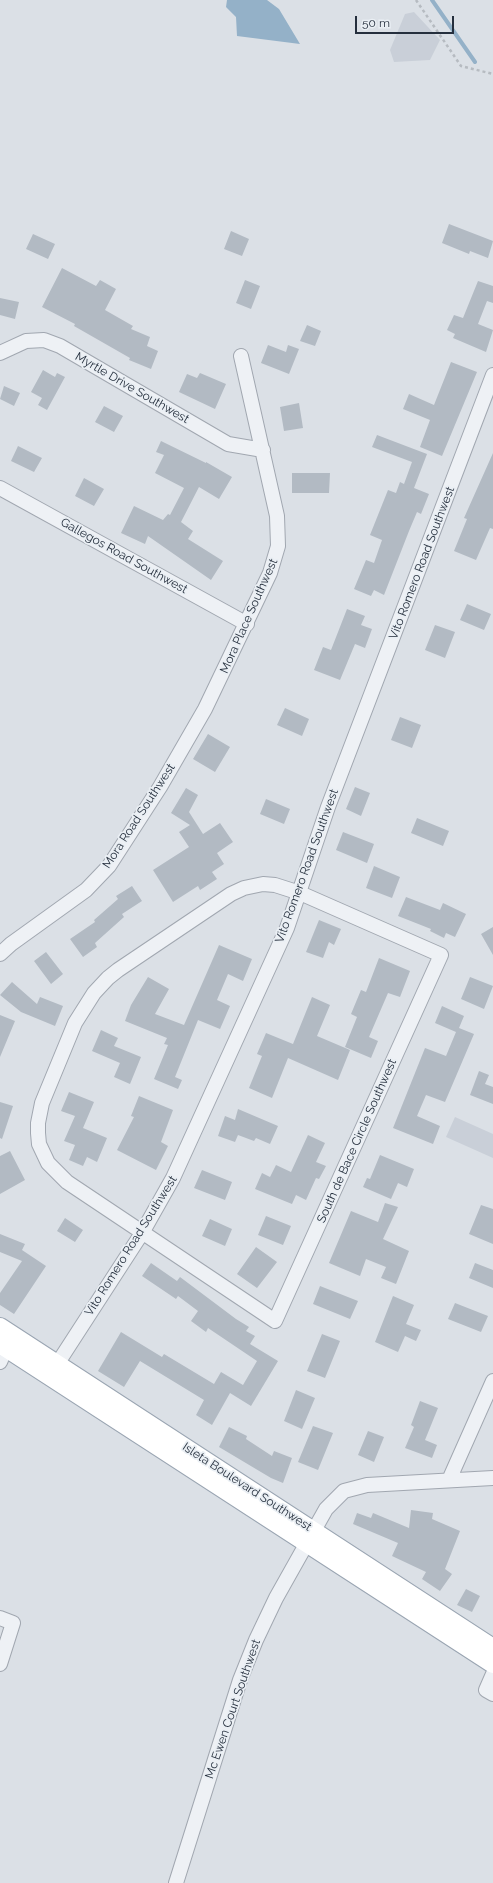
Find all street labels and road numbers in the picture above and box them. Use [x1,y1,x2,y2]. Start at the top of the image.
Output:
street label: Myrtle Drive Southwest [72,349,192,427]
street label: Vito Romero Road Southwest [386,485,458,641]
street label: Gallegos Road Southwest [58,515,190,597]
street label: Mora Place Southwest [217,556,281,676]
street label: Mora Road Southwest [100,761,178,871]
street label: Vito Romero Road Southwest [272,787,342,945]
street label: South de Bace Circle Southwest [314,1057,400,1225]
street label: Vito Romero Road Southwest [82,1173,180,1319]
street label: Isleta Boulevard Southwest [180,1440,314,1534]
street label: Mc Ewen Court Southwest [202,1637,264,1781]

